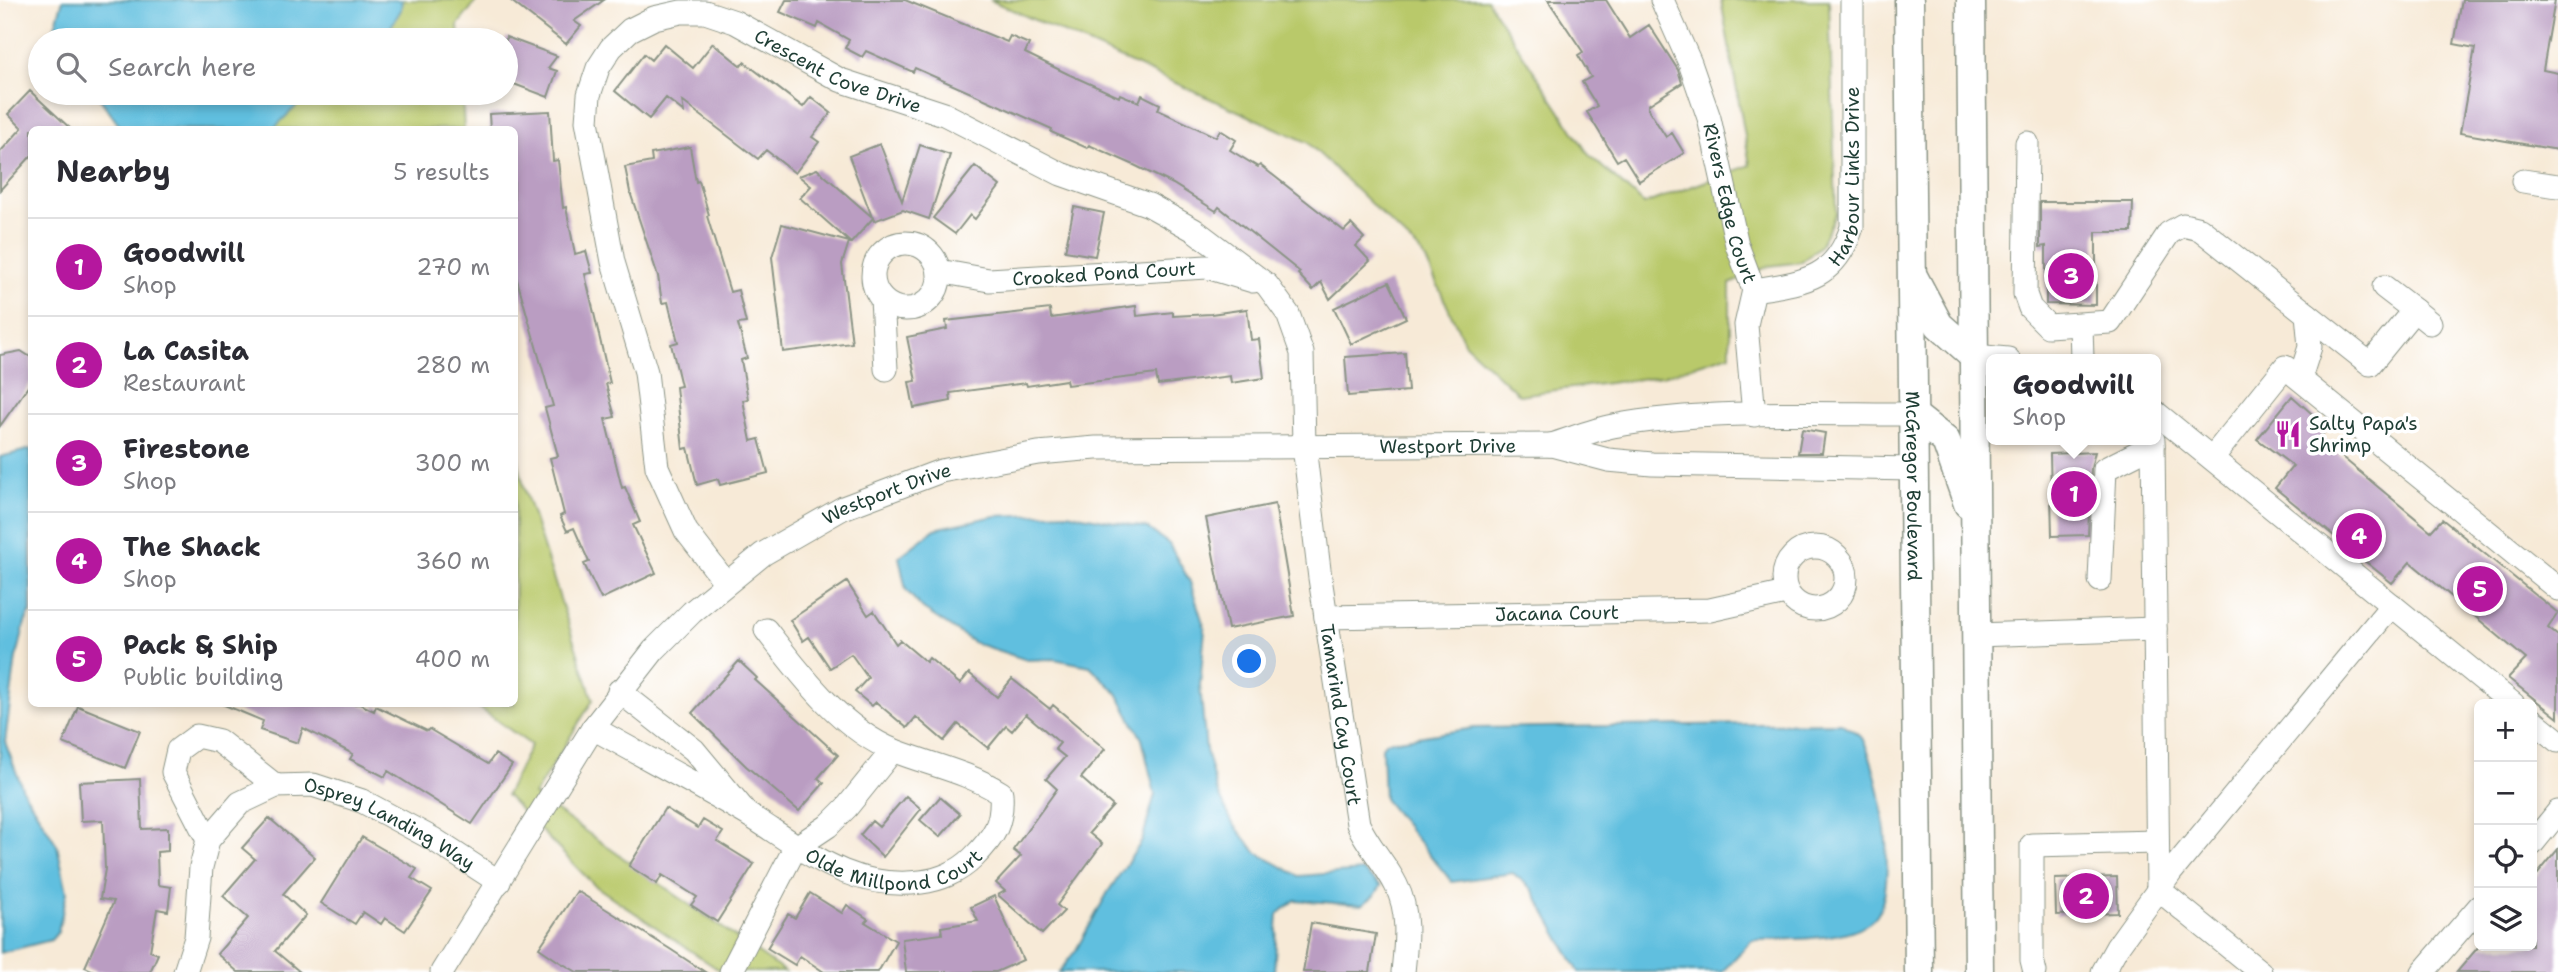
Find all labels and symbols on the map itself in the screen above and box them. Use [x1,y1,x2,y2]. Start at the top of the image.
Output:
street label: Crescent Cove Drive [750,23,925,118]
street label: Harbour Links Drive [1822,86,1865,271]
street label: Rivers Edge Court [1698,121,1763,287]
pin: 3 [2048,250,2094,302]
street label: Crooked Pond Court [1012,255,1196,291]
street label: McGregor Boulevard [1901,391,1927,581]
place label: Salty Papa's Shrimp [2309,411,2418,458]
restaurant icon: Salty Papa's Shrimp [2273,419,2303,449]
street label: Westport Drive [1379,433,1516,459]
street label: Westport Drive [818,457,953,530]
pin: 1 [2051,468,2097,520]
pin: 4 [2336,510,2382,562]
pin: 5 [2457,563,2503,615]
street label: Jacana Court [1495,599,1619,626]
street label: Tamarind Cay Court [1315,622,1367,807]
your location [1232,644,1266,678]
street label: Osprey Landing Way [304,772,480,876]
street label: Olde Millpond Court [800,832,986,862]
text: Olde Millpond Court [801,842,988,896]
pin: 2 [2063,870,2109,922]

